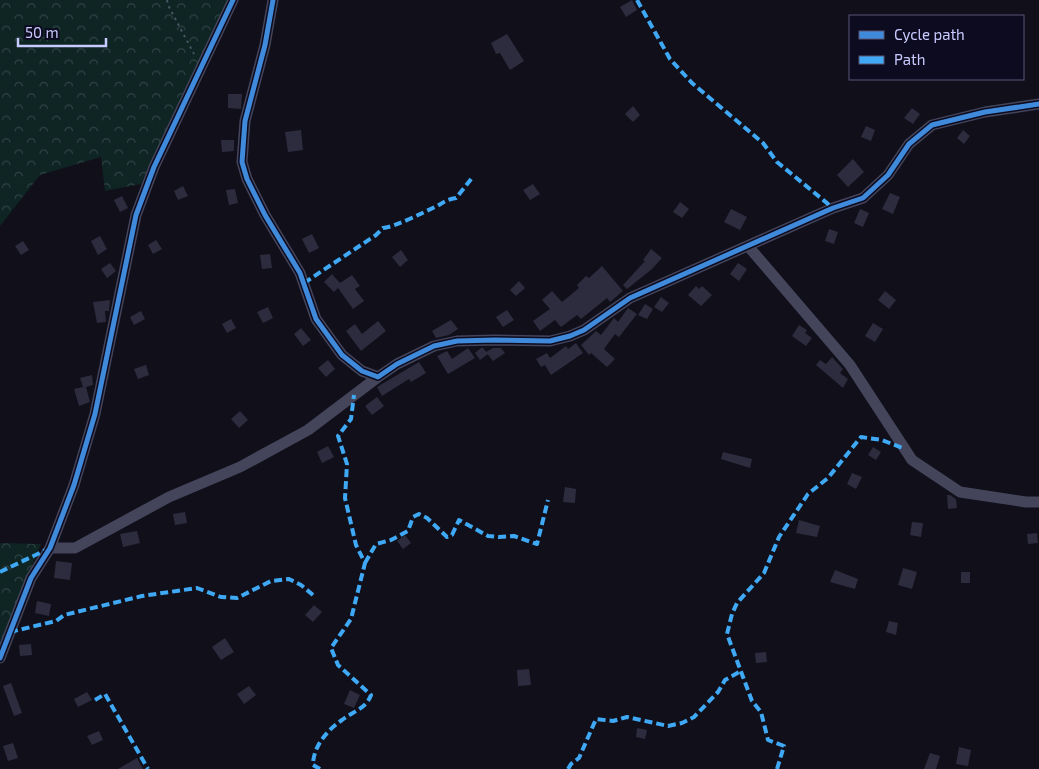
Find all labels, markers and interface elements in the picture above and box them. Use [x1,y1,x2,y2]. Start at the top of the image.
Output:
scale bar [18,15,105,47]
legend [849,15,1024,80]
text: 50 m [25,23,59,41]
text: Cycle path [894,25,965,43]
text: Path [894,50,925,68]

